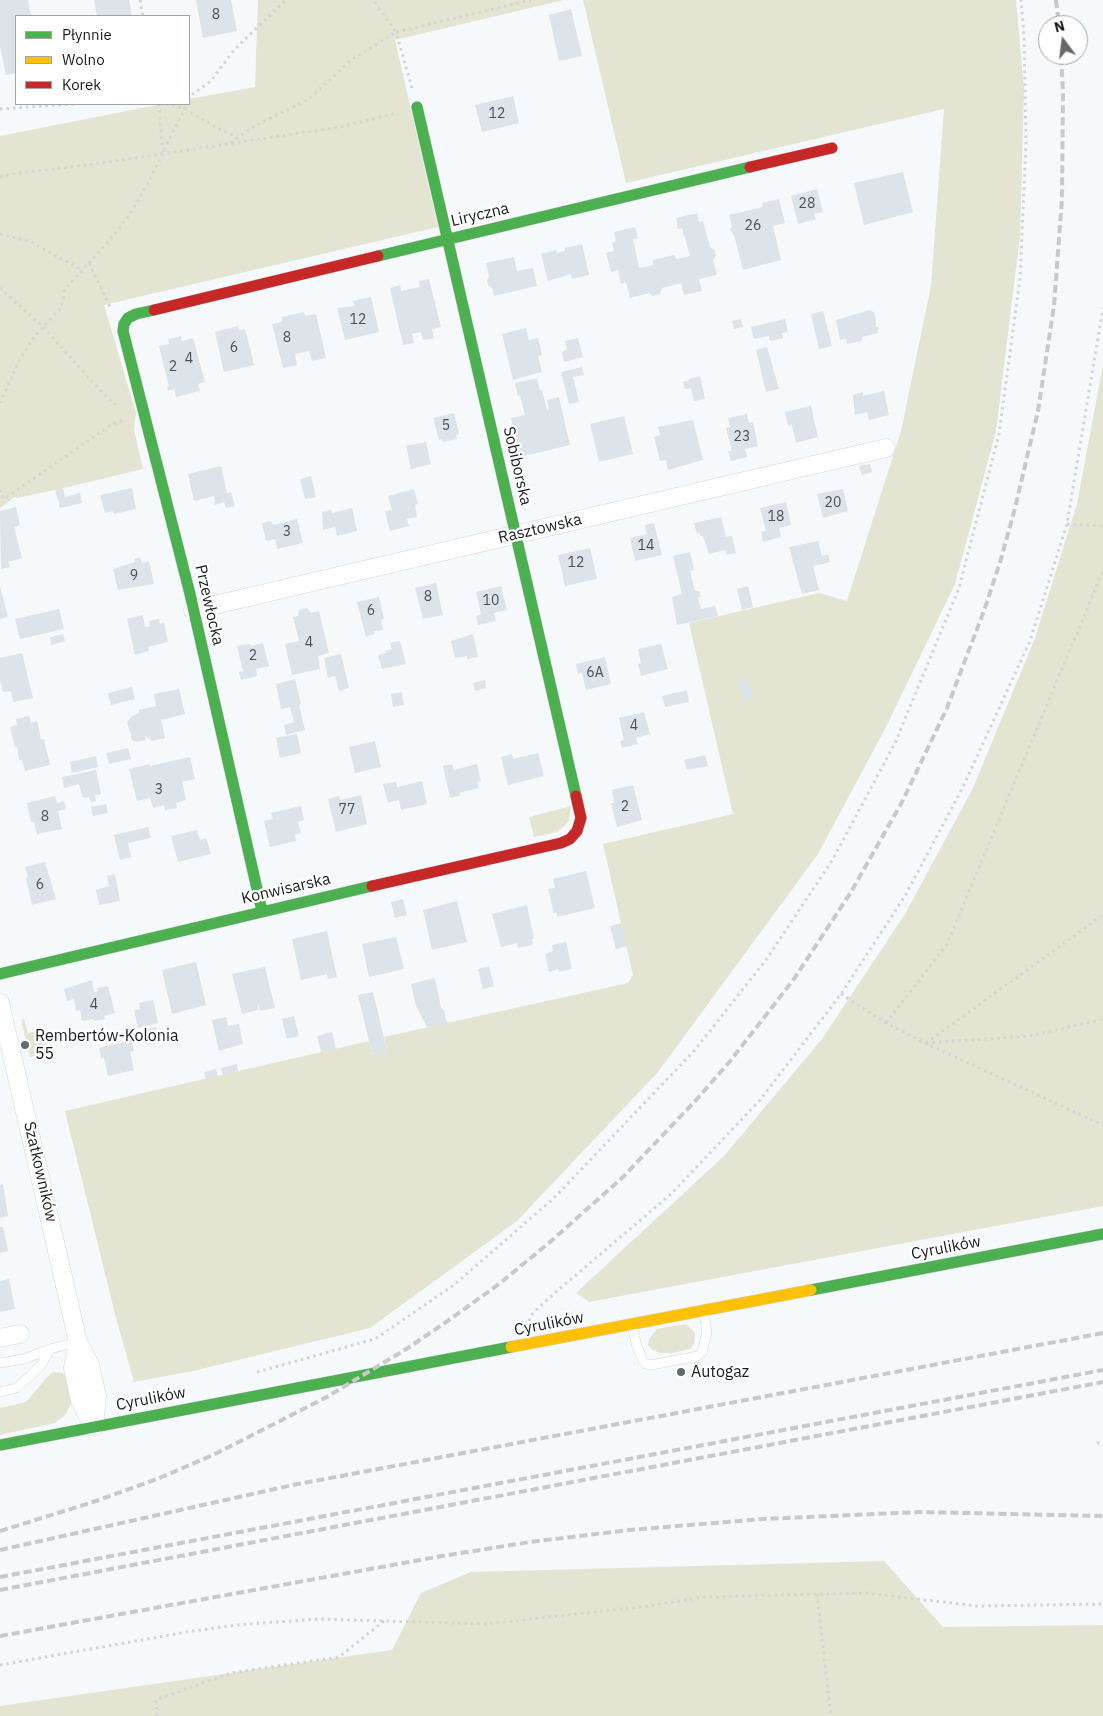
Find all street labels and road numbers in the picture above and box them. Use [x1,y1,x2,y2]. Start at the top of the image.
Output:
street label: Liryczna [449,199,511,231]
street label: Sobiborska [499,425,535,507]
street label: Rasztowska [496,510,584,548]
street label: Przewłocka [190,563,228,647]
street label: Konwisarska [240,869,332,909]
street label: Szatkowników [19,1120,61,1224]
street label: Cyrulików [910,1232,982,1264]
street label: Cyrulików [513,1308,585,1340]
street label: Cyrulików [115,1383,187,1415]

